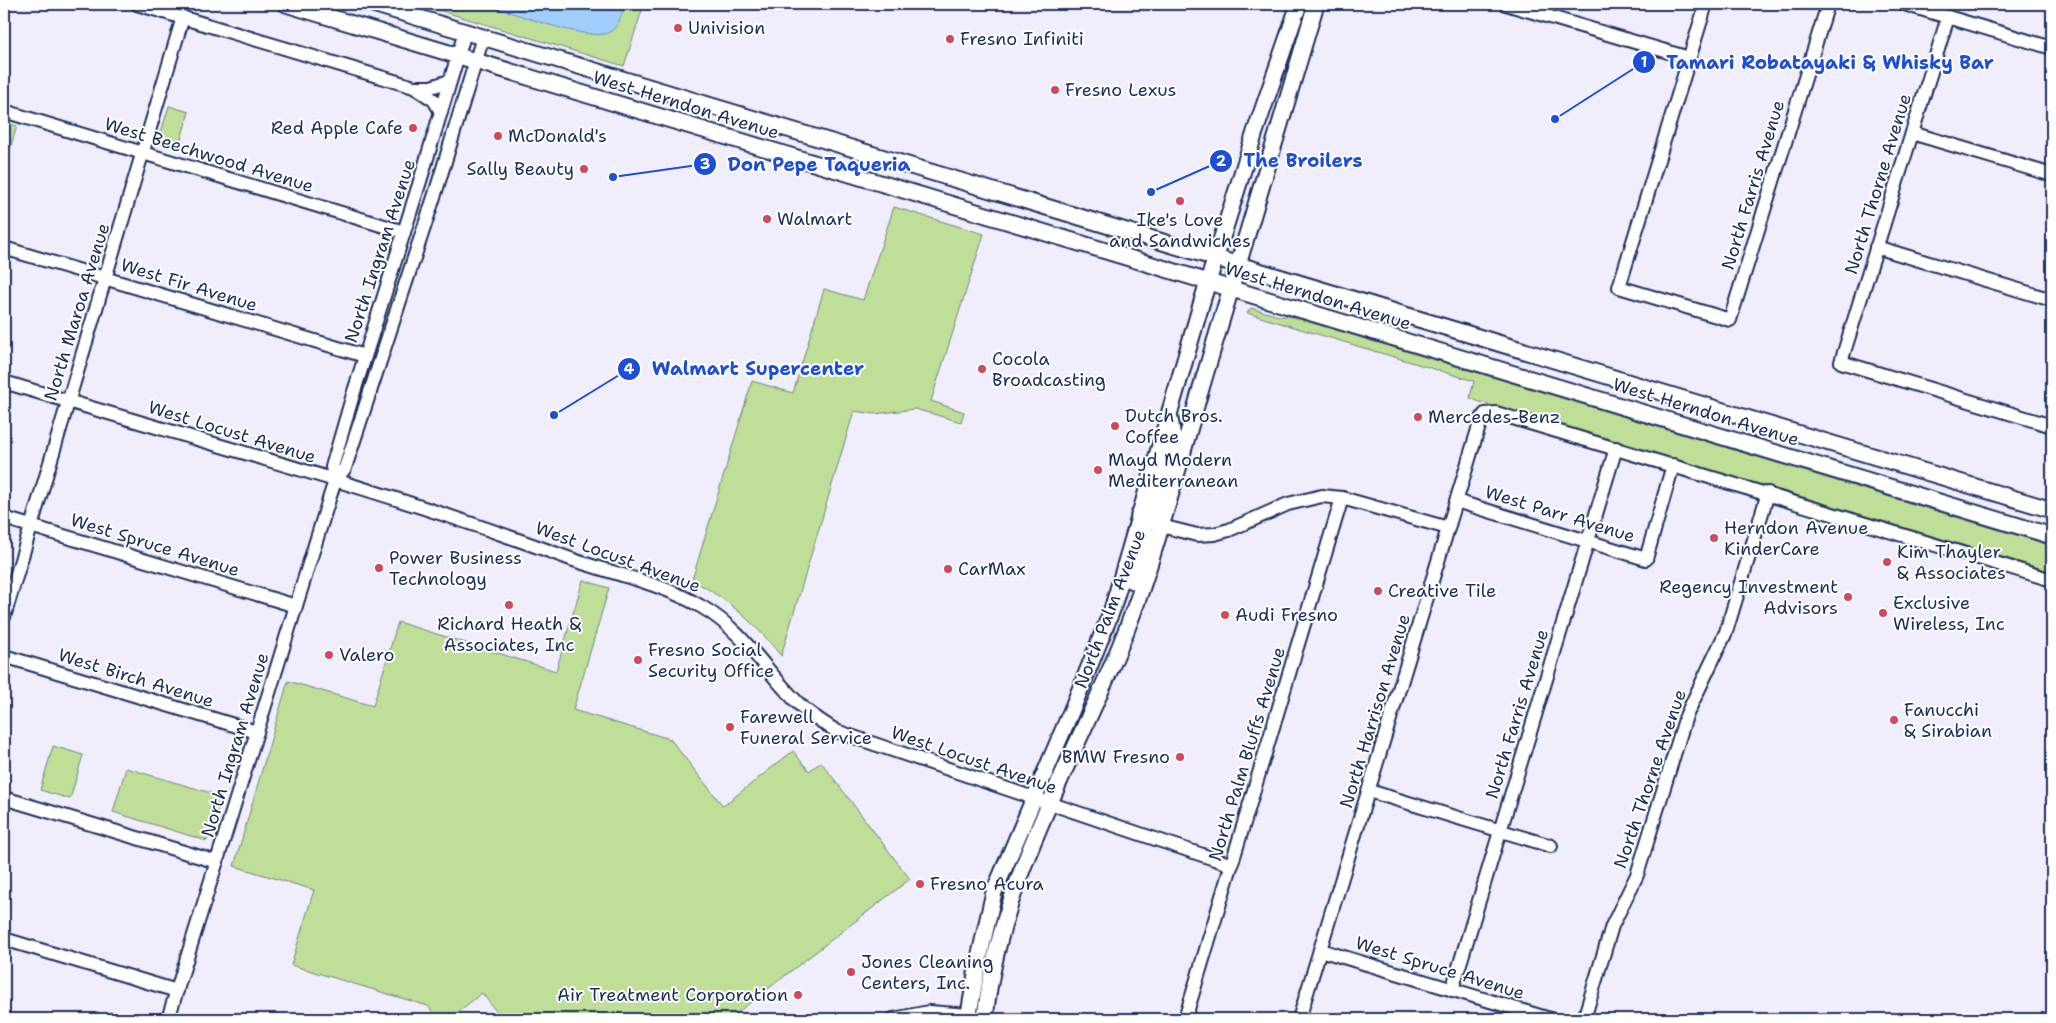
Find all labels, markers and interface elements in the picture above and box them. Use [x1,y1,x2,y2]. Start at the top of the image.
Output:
place label: Univision [688,16,765,40]
marker: Univision [672,22,684,34]
place label: Fresno Infiniti [960,27,1084,51]
marker: Fresno Infiniti [944,33,956,45]
callout: Tamari Robatayaki & Whisky Bar [1632,45,2004,79]
text: Tamari Robatayaki & Whisky Bar [1666,50,1994,75]
text: 1 [1641,52,1648,72]
street label: West Herndon Avenue [590,65,782,145]
place label: Fresno Lexus [1065,78,1176,102]
marker: Fresno Lexus [1049,84,1061,96]
street label: North Thorne Avenue [1839,91,1917,277]
street label: North Farris Avenue [1716,97,1790,273]
street label: West Beechwood Avenue [101,112,317,198]
place label: Red Apple Cafe [271,116,403,140]
marker: Red Apple Cafe [407,122,419,134]
place label: McDonald's [508,124,607,148]
marker: McDonald's [492,130,504,142]
callout: The Broilers [1208,144,1372,178]
callout: Don Pepe Taqueria [693,147,921,181]
text: The Broilers [1244,148,1362,173]
text: 2 [1216,151,1227,171]
text: Don Pepe Taqueria [727,152,911,177]
text: 3 [700,154,710,174]
street label: North Ingram Avenue [339,156,421,346]
place label: Sally Beauty [467,157,574,181]
marker: Sally Beauty [578,163,590,175]
marker: Ike's Love and Sandwiches [1174,195,1186,207]
place label: Walmart [777,207,852,231]
place label: Ike's Love and Sandwiches [1109,208,1251,253]
marker: Walmart [761,213,773,225]
street label: North Maroa Avenue [39,220,115,404]
street label: West Fir Avenue [118,253,260,317]
street label: West Herndon Avenue [1222,256,1414,336]
place label: Cocola Broadcasting [992,347,1106,392]
callout: Walmart Supercenter [616,352,874,386]
text: Walmart Supercenter [652,356,864,381]
text: 4 [624,359,635,379]
marker: Cocola Broadcasting [976,363,988,375]
street label: West Herndon Avenue [1610,372,1802,452]
street label: West Locust Avenue [145,395,319,469]
place label: Dutch Bros. Coffee [1125,404,1223,449]
place label: Mercedes-Benz [1428,405,1560,429]
marker: Mercedes-Benz [1412,411,1424,423]
marker: Dutch Bros. Coffee [1109,420,1121,432]
place label: Mayd Modern Mediterranean [1108,448,1238,493]
marker: Mayd Modern Mediterranean [1092,464,1104,476]
street label: West Parr Avenue [1482,480,1638,548]
street label: West Spruce Avenue [68,508,242,582]
street label: West Locust Avenue [532,516,704,598]
place label: Herndon Avenue KinderCare [1724,516,1868,561]
street label: North Palm Avenue [1069,526,1151,692]
marker: Herndon Avenue KinderCare [1708,532,1720,544]
place label: Kim Thayler & Associates [1897,540,2006,585]
place label: Power Business Technology [389,546,522,591]
marker: Kim Thayler & Associates [1881,556,1893,568]
place label: CarMax [958,557,1026,581]
marker: Power Business Technology [373,562,385,574]
marker: CarMax [942,563,954,575]
place label: Regency Investment Advisors [1659,575,1838,620]
place label: Creative Tile [1388,579,1496,603]
marker: Creative Tile [1372,585,1384,597]
marker: Regency Investment Advisors [1842,591,1854,603]
place label: Exclusive Wireless, Inc [1893,591,2005,636]
marker: Richard Heath & Associates, Inc [503,599,515,611]
place label: Audi Fresno [1235,603,1338,627]
marker: Exclusive Wireless, Inc [1877,607,1889,619]
marker: Audi Fresno [1219,609,1231,621]
street label: North Harrison Avenue [1334,611,1416,811]
place label: Richard Heath & Associates, Inc [437,612,581,657]
street label: North Farris Avenue [1480,626,1554,802]
place label: Fresno Social Security Office [648,638,774,683]
street label: West Birch Avenue [55,643,217,713]
place label: Valero [339,643,394,667]
street label: North Palm Bluffs Avenue [1203,644,1291,864]
marker: Valero [323,649,335,661]
street label: North Ingram Avenue [195,650,275,840]
marker: Fresno Social Security Office [632,654,644,666]
street label: North Thorne Avenue [1608,686,1692,872]
place label: Fanucchi & Sirabian [1904,698,1992,743]
place label: Farewell Funeral Service [740,705,872,750]
marker: Fanucchi & Sirabian [1888,714,1900,726]
street label: West Locust Avenue [888,720,1060,800]
marker: Farewell Funeral Service [724,721,736,733]
place label: BMW Fresno [1062,745,1170,769]
marker: BMW Fresno [1174,751,1186,763]
place label: Fresno Acura [930,872,1044,896]
marker: Fresno Acura [914,878,926,890]
street label: West Spruce Avenue [1353,931,1527,1005]
place label: Jones Cleaning Centers, Inc. [861,950,993,995]
marker: Jones Cleaning Centers, Inc. [845,966,857,978]
place label: Air Treatment Corporation [557,983,788,1007]
marker: Air Treatment Corporation [792,989,804,1001]

